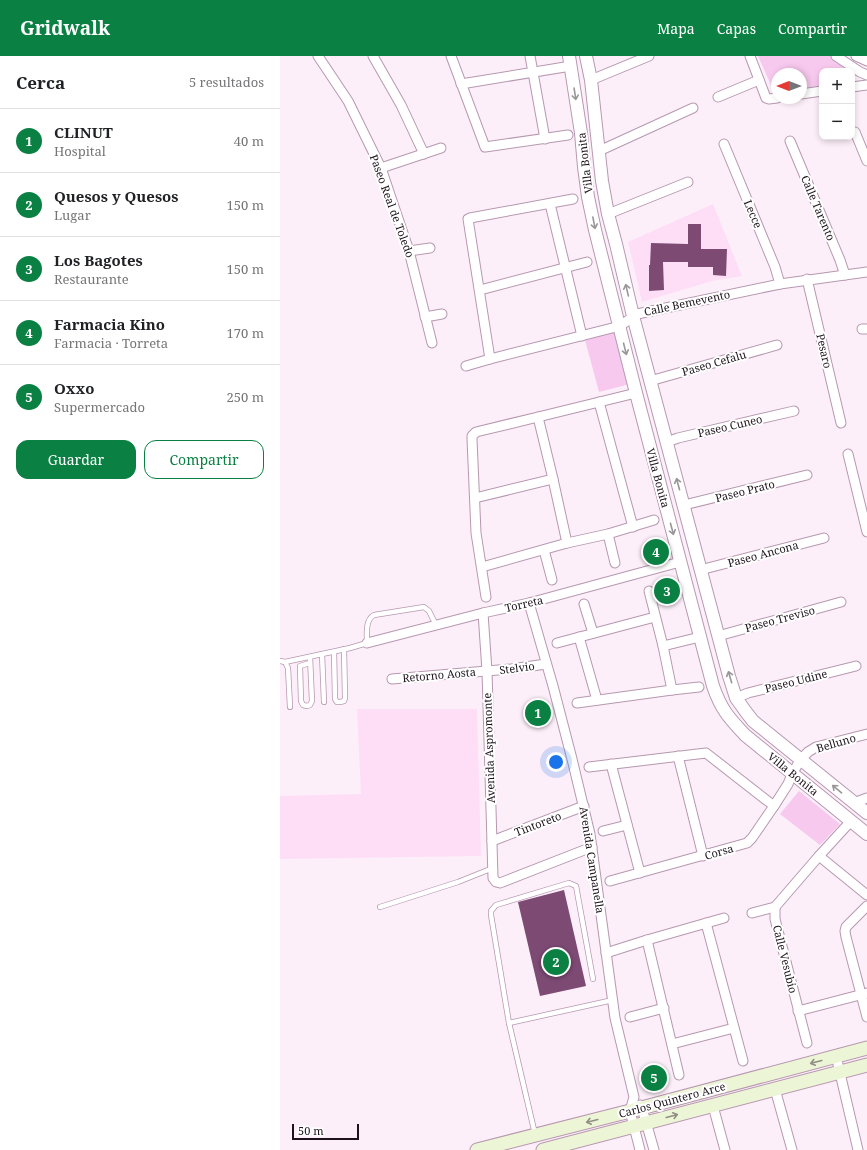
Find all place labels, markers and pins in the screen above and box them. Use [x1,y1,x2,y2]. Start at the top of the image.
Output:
pin: 4 [643,537,669,567]
pin: 3 [654,576,680,606]
pin: 1 [525,698,551,728]
pin: 2 [543,947,569,977]
pin: 5 [641,1063,667,1093]

